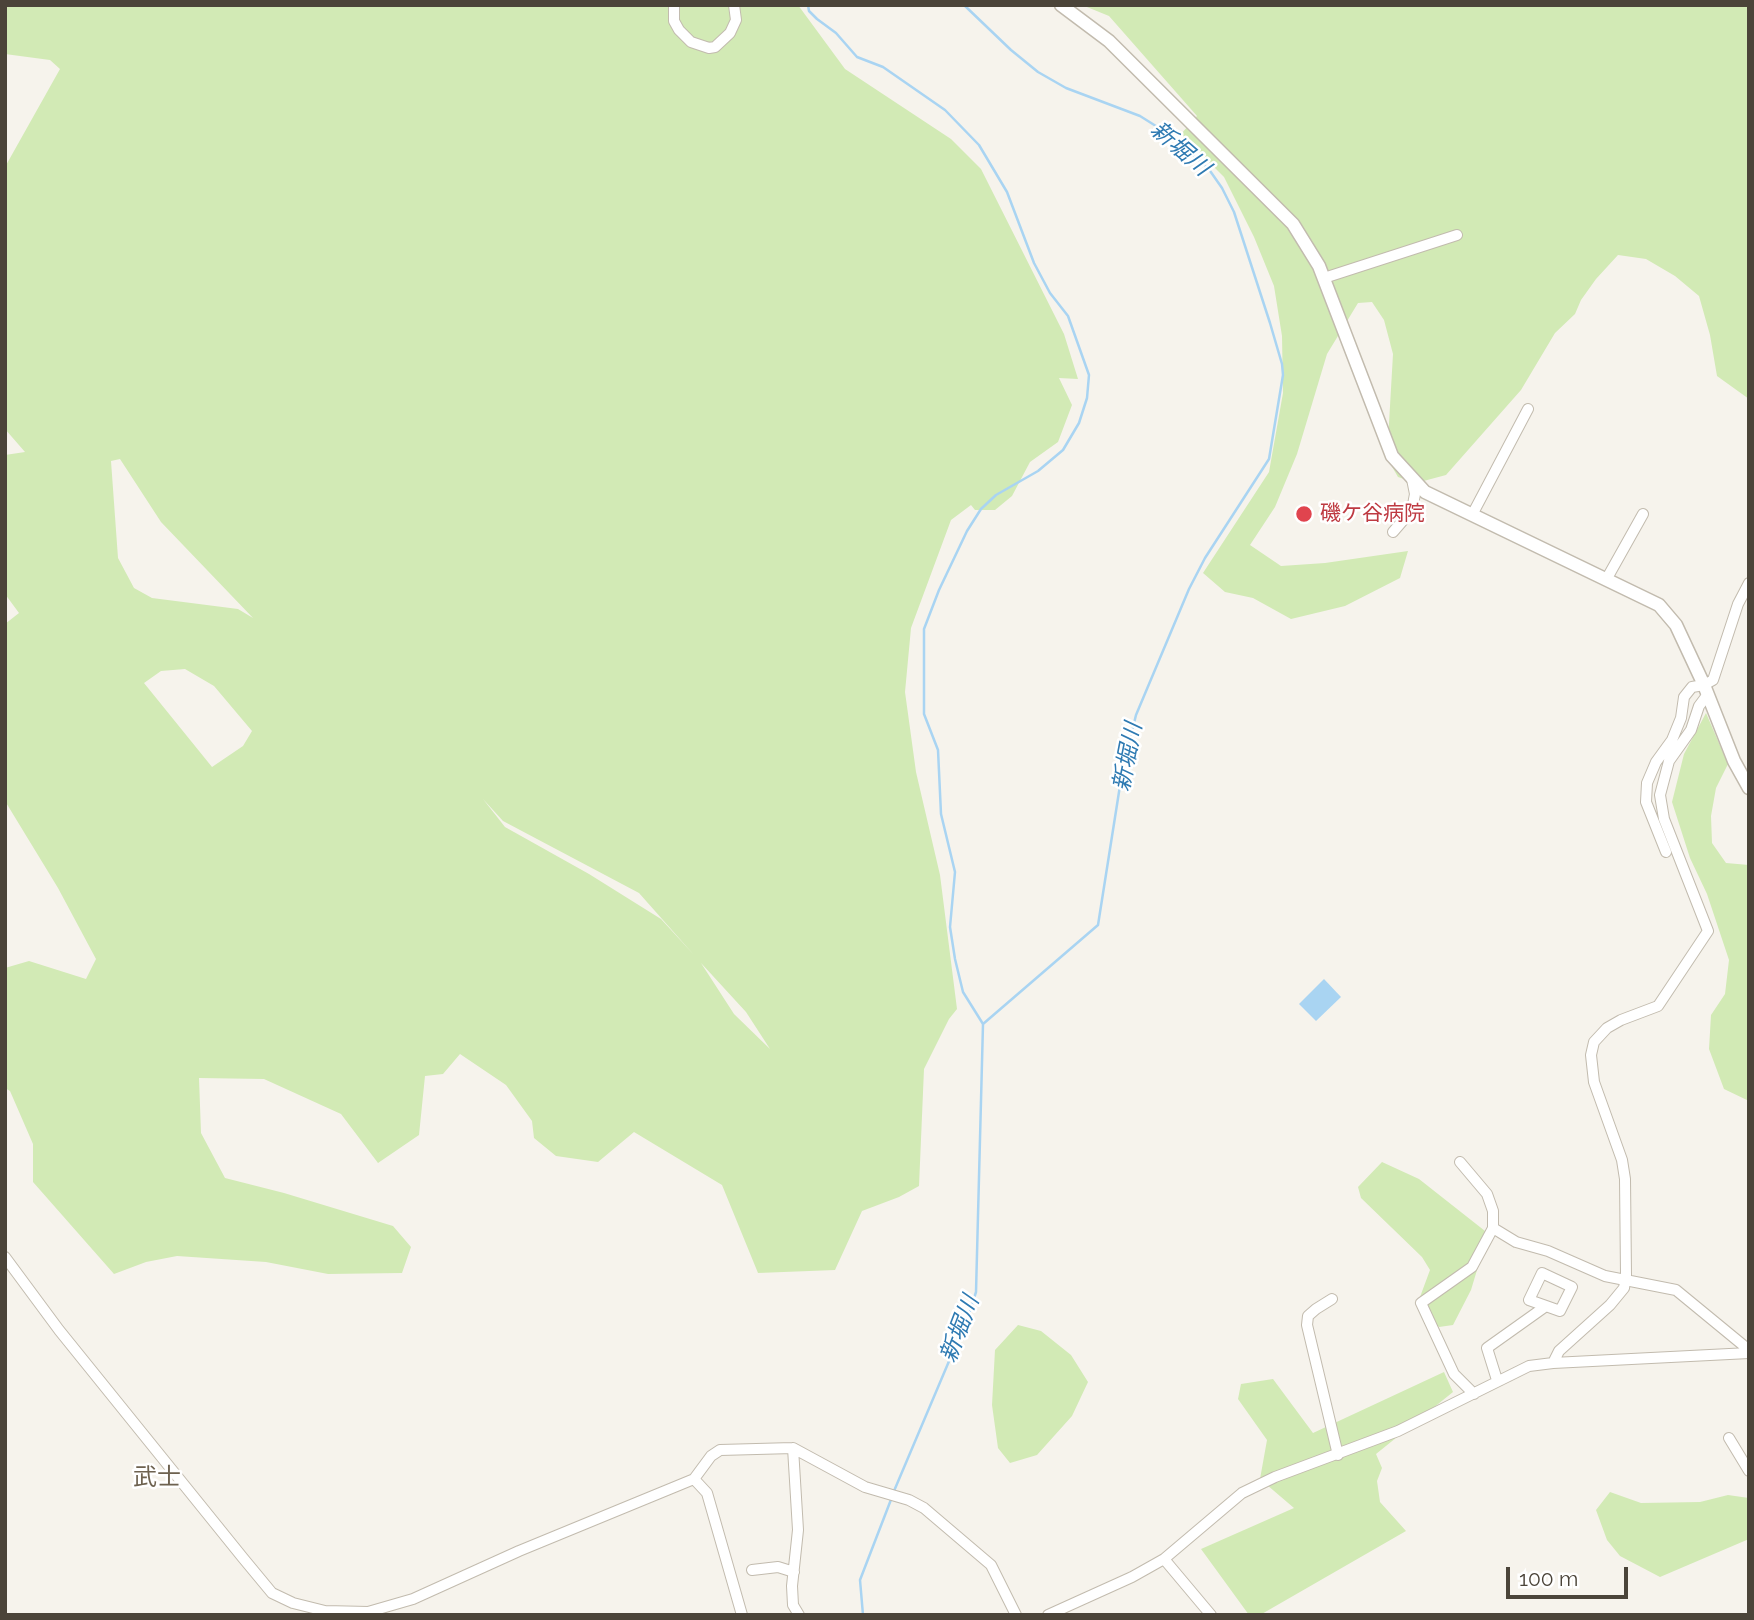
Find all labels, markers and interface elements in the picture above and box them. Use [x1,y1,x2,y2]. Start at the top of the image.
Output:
water label: 新堀川 [1145,116,1215,182]
place label: 磯ケ谷病院 [1320,501,1425,527]
marker: 磯ケ谷病院 [1294,504,1314,524]
water label: 新堀川 [1108,721,1148,793]
water label: 新堀川 [935,1292,985,1366]
district label: 武士 [133,1464,181,1492]
scale bar [1509,1554,1632,1598]
text: 100 m [1519,1566,1578,1591]

